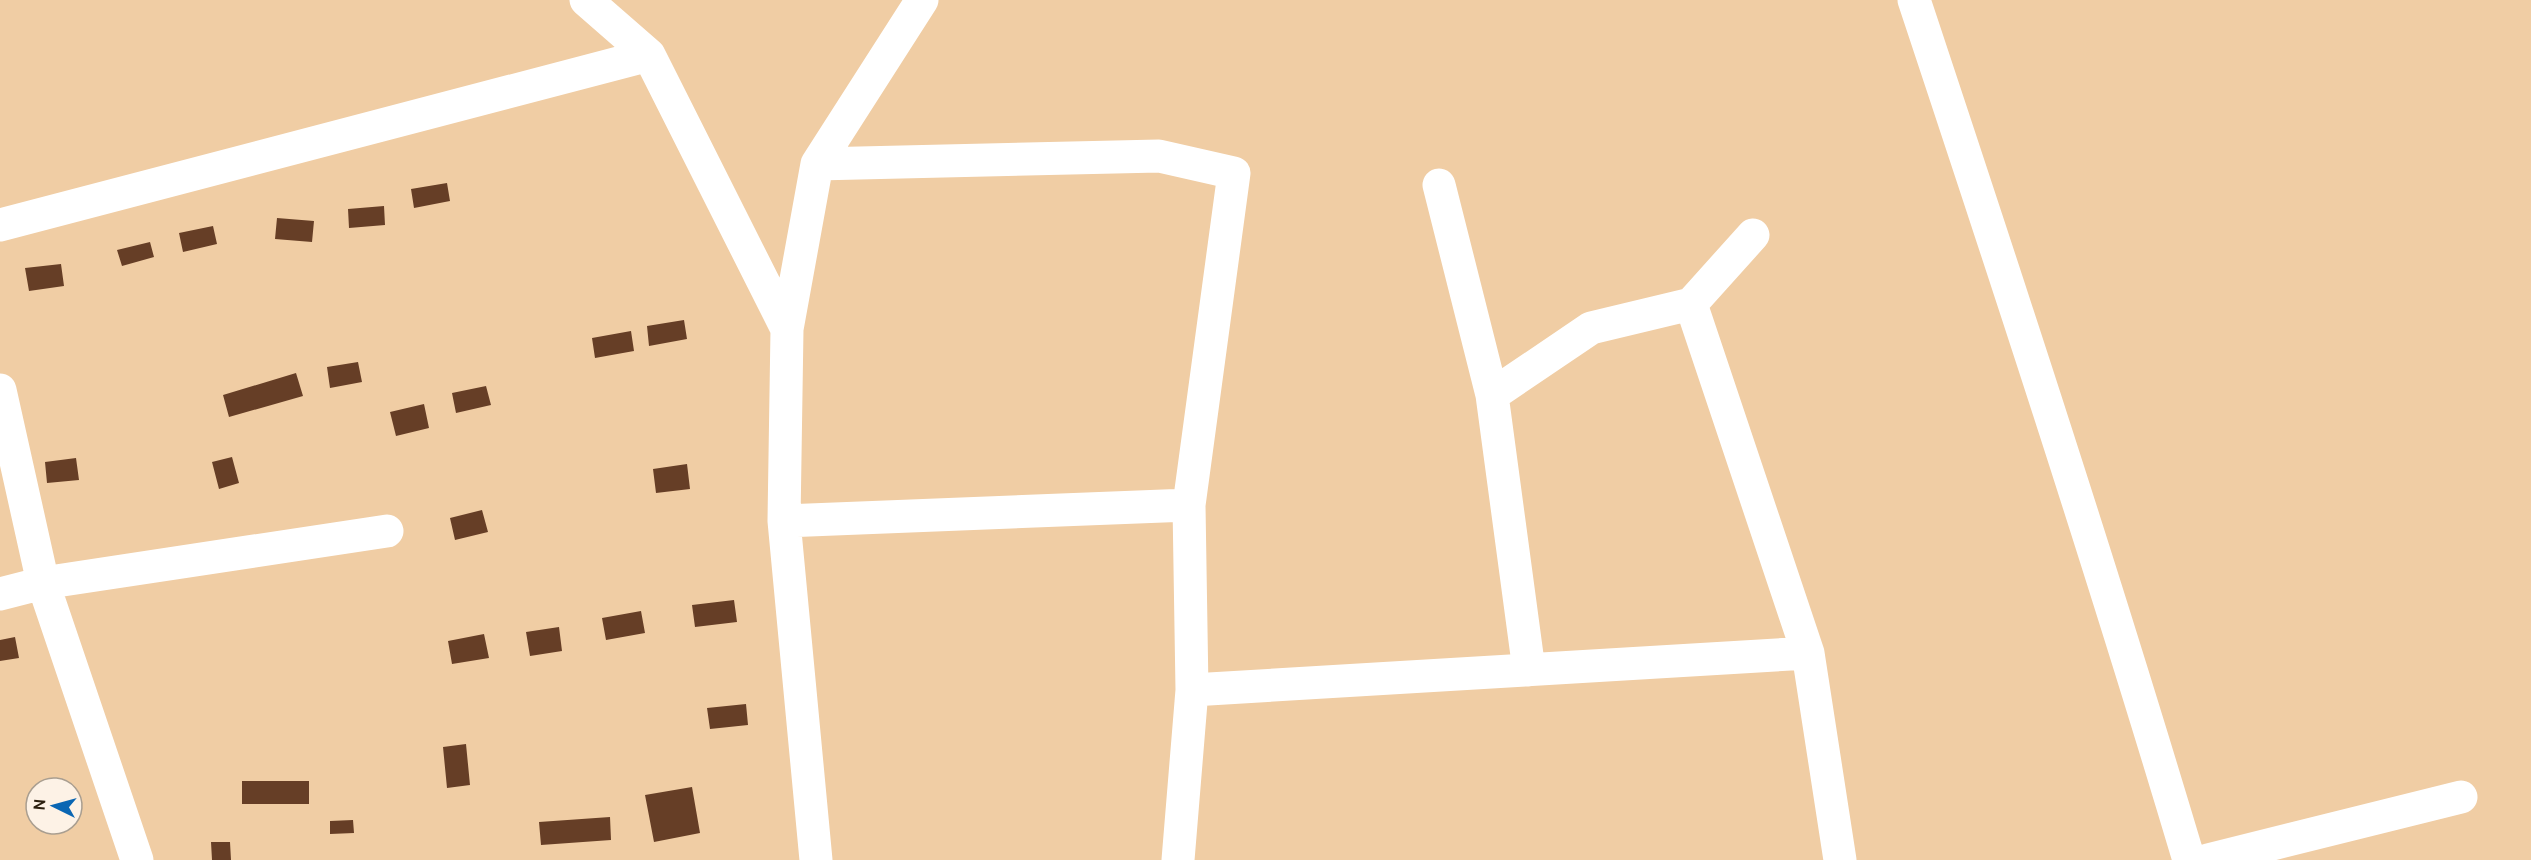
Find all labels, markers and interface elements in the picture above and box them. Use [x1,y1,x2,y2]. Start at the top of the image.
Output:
north arrow [24,776,84,836]
text: N [30,798,50,811]

